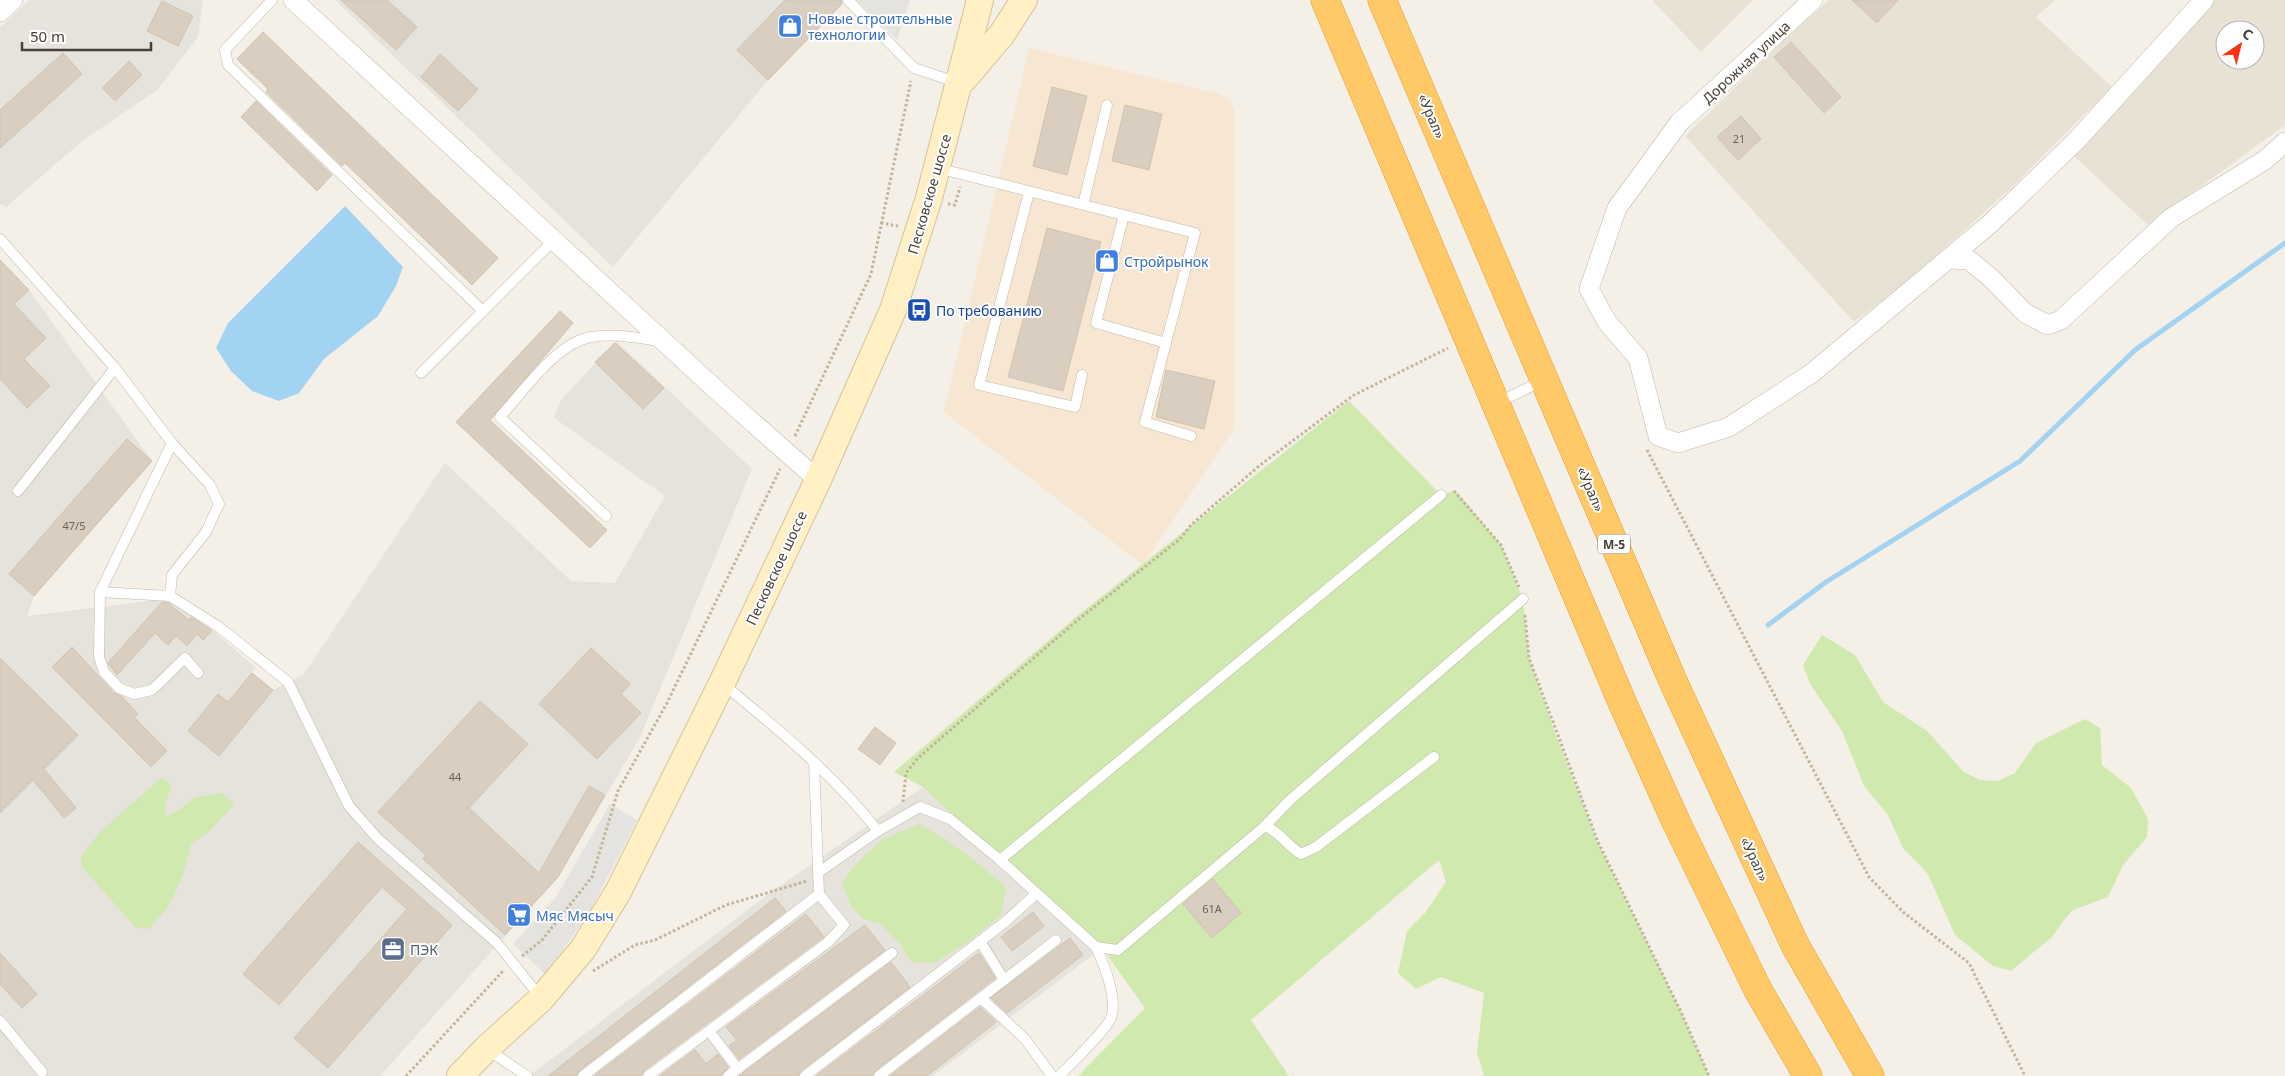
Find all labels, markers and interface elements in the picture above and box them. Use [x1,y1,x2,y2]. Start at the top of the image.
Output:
place label: Новые строительные технологии [808,9,953,44]
shop icon: Новые строительные технологии [777,13,803,39]
street label: Дорожная улица [1698,16,1794,108]
scale bar [22,20,151,52]
north arrow [2215,20,2265,70]
text: С [2239,24,2257,44]
text: 50 m [30,26,65,46]
street label: «Урал» [1414,91,1450,141]
street label: Песковское шоссе [903,131,955,256]
house number: 21 [1733,131,1745,146]
shop icon: Стройрынок [1094,248,1120,274]
place label: Стройрынок [1124,252,1209,271]
bus stop icon: По требованию [906,297,932,323]
place label: По требованию [936,301,1042,320]
street label: «Урал» [1573,464,1609,514]
street label: Песковское шоссе [741,508,811,628]
house number: 47/5 [63,518,85,533]
road number: М-5 [1598,534,1630,554]
house number: 44 [449,769,462,784]
street label: «Урал» [1736,834,1774,884]
house number: 61А [1202,901,1223,916]
supermarket icon: Мяс Мясыч [506,902,532,928]
place label: Мяс Мясыч [536,906,614,925]
office icon: ПЭК [380,936,406,962]
place label: ПЭК [410,940,438,959]

